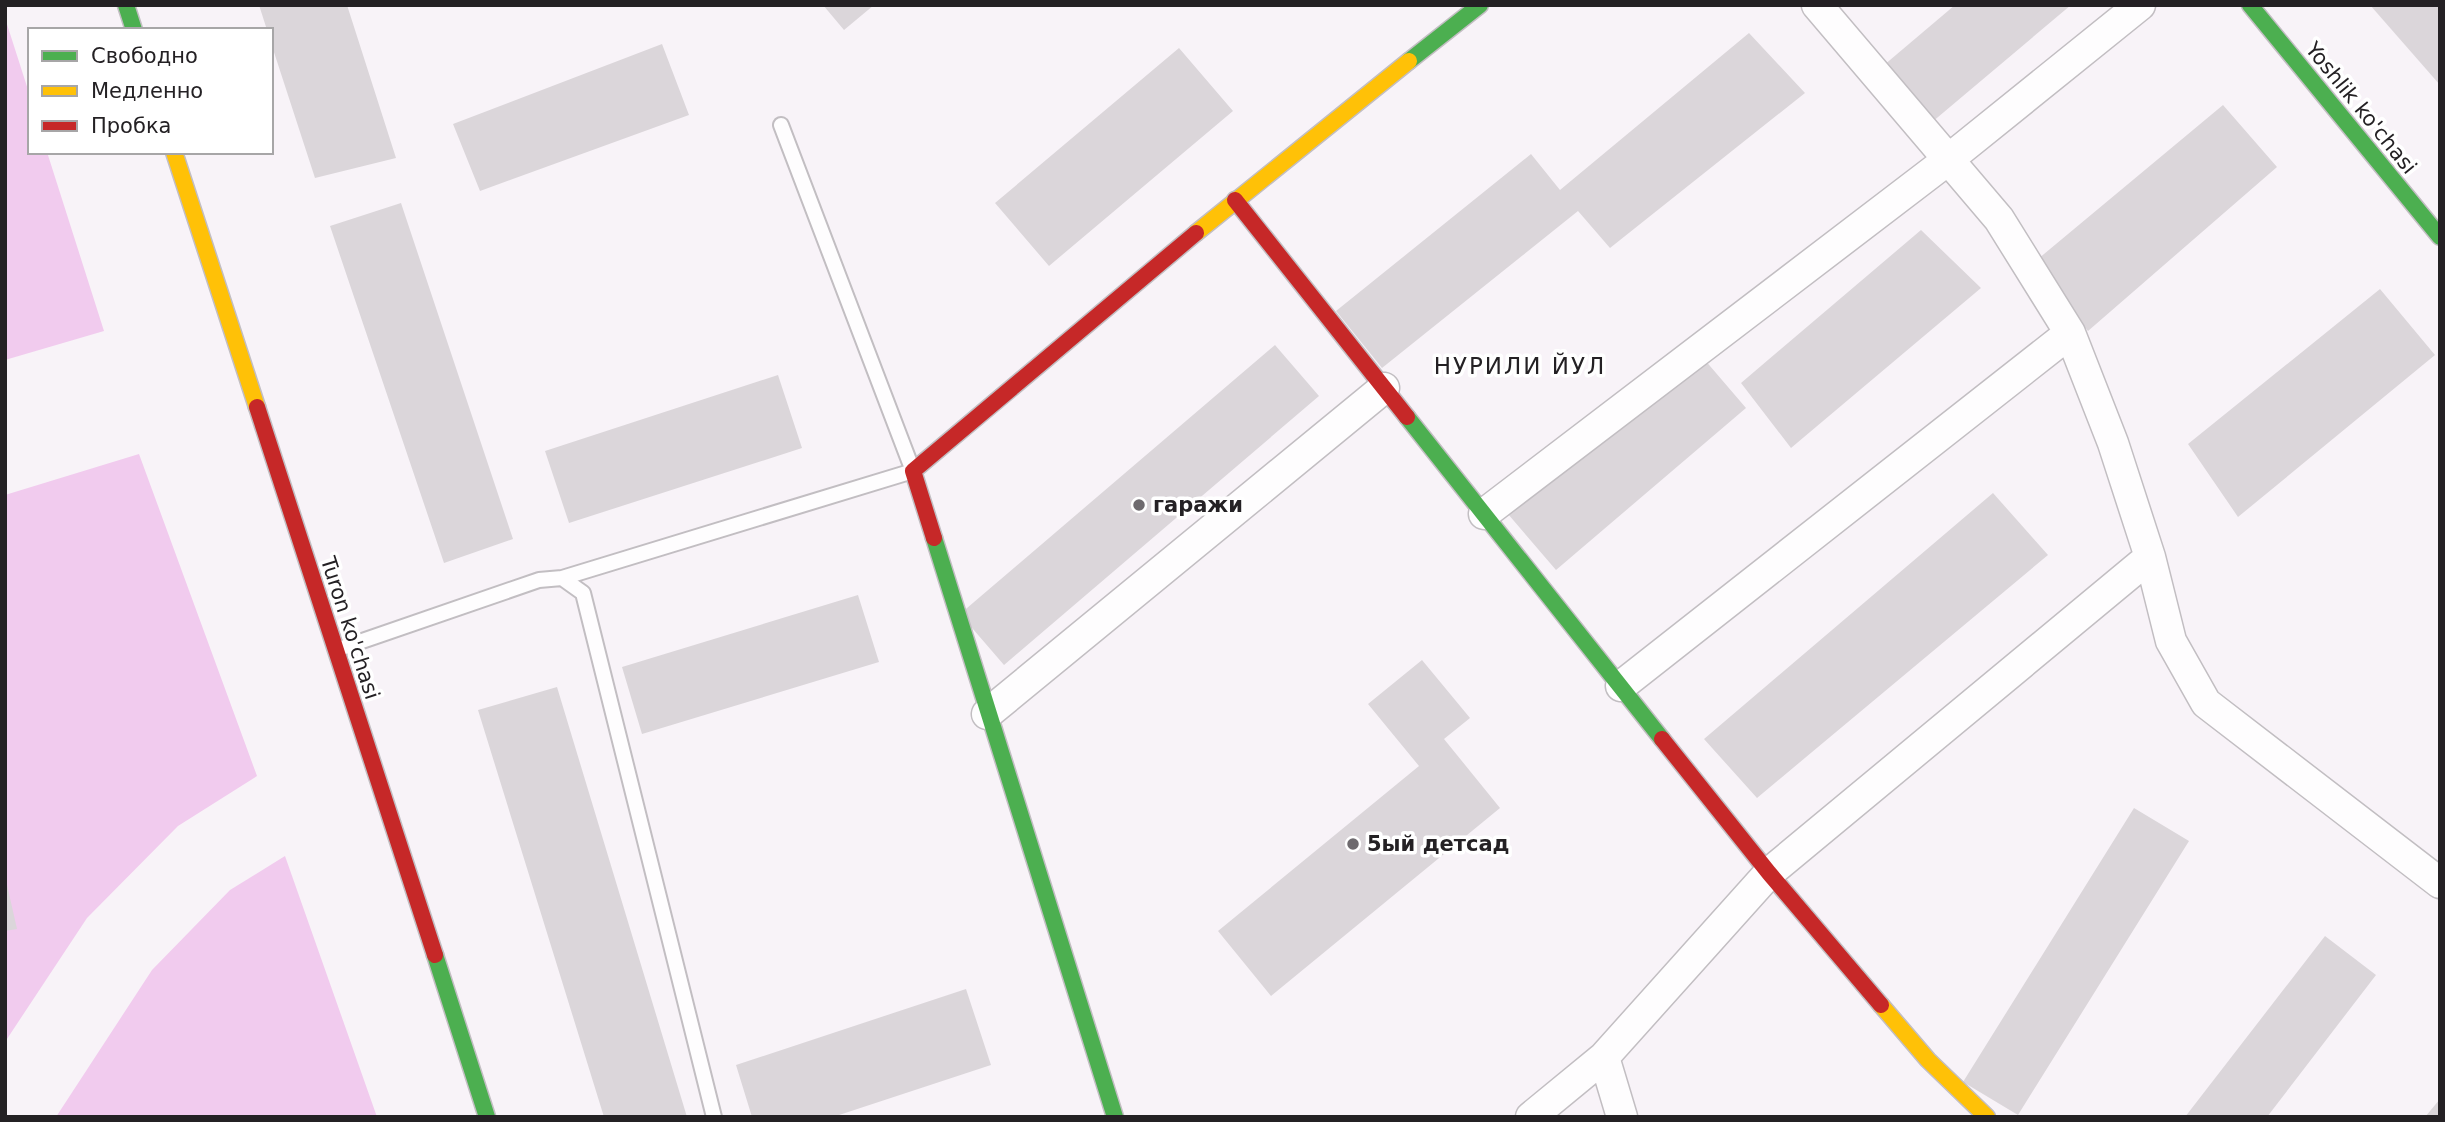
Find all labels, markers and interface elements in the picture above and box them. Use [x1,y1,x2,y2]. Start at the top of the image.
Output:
legend [28,28,273,154]
street label: Yoshlik ko'chasi [2300,37,2421,179]
text: Свободно [91,44,198,68]
text: Медленно [91,79,203,103]
text: Пробка [91,114,171,138]
district label: НУРИЛИ ЙУЛ [1434,352,1606,379]
place label: гаражи [1153,493,1243,517]
marker: гаражи [1131,497,1147,513]
street label: Turon ko'chasi [315,553,384,702]
place label: 5ый детсад [1367,832,1510,856]
marker: 5ый детсад [1345,836,1361,852]

